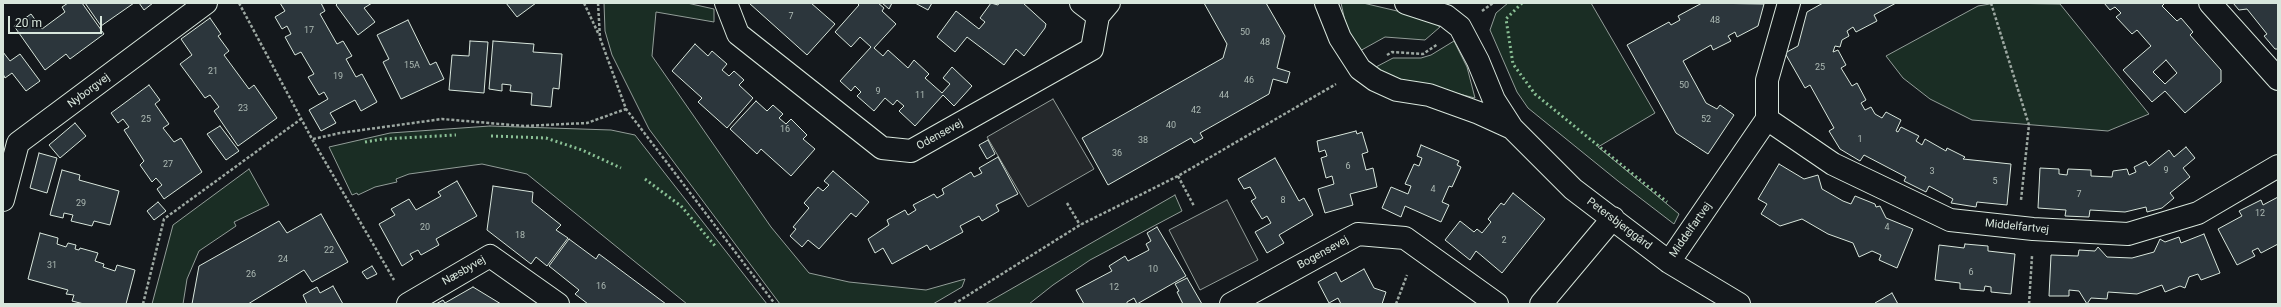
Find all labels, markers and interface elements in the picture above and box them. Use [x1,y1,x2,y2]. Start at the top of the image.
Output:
scale bar [10,8,104,34]
house number: 7 [788,12,794,22]
text: 20 m [15,16,42,30]
house number: 48 [1710,16,1720,26]
house number: 17 [304,26,314,36]
house number: 50 [1240,28,1250,38]
house number: 48 [1260,38,1270,48]
house number: 15A [404,61,420,71]
house number: 25 [1815,63,1825,73]
house number: 21 [208,67,218,77]
street label: Nyborgvej [65,71,113,111]
house number: 19 [333,72,343,82]
house number: 46 [1244,76,1254,86]
house number: 50 [1679,81,1689,91]
house number: 9 [875,87,881,97]
house number: 11 [915,91,925,101]
house number: 44 [1219,91,1229,101]
house number: 23 [238,104,248,114]
house number: 42 [1191,106,1201,116]
house number: 25 [141,115,151,125]
house number: 52 [1701,115,1711,125]
street label: Odensevej [915,117,965,153]
house number: 40 [1166,121,1176,131]
house number: 16 [780,125,790,135]
house number: 1 [1857,135,1863,145]
house number: 38 [1138,136,1148,146]
house number: 36 [1112,149,1122,159]
house number: 27 [163,160,173,170]
house number: 6 [1345,162,1351,172]
house number: 9 [2163,166,2169,176]
house number: 3 [1929,167,1935,177]
house number: 5 [1992,177,1998,187]
house number: 4 [1430,185,1436,195]
house number: 7 [2076,190,2082,200]
street label: Petersbjerggård [1584,195,1654,253]
house number: 8 [1280,196,1286,206]
house number: 29 [76,199,86,209]
street label: Middelfartvej [1667,200,1715,260]
house number: 12 [2255,209,2265,219]
street label: Middelfartvej [1984,217,2050,237]
house number: 20 [420,223,430,233]
house number: 4 [1884,223,1890,233]
house number: 18 [515,231,525,241]
street label: Bogensevej [1295,234,1351,272]
house number: 2 [1501,236,1507,246]
house number: 22 [324,246,334,256]
street label: Næsbyvej [440,253,488,289]
house number: 24 [278,255,288,265]
house number: 31 [47,261,57,271]
house number: 10 [1148,265,1158,275]
house number: 6 [1968,268,1974,278]
house number: 26 [246,270,256,280]
house number: 16 [596,282,606,292]
house number: 12 [1109,283,1119,293]

